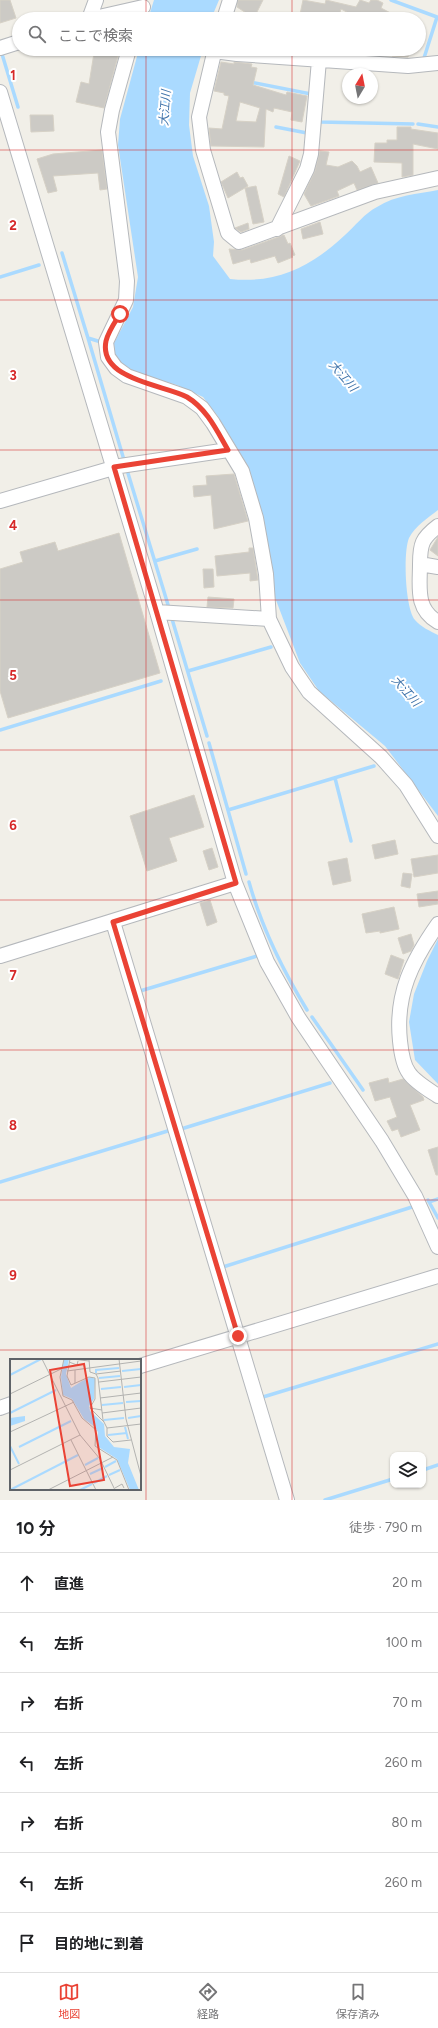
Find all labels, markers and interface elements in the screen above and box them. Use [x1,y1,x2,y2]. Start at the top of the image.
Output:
search box [12,12,426,56]
icon: search [26,23,48,45]
text: ここで検索 [58,27,133,45]
text: 1 [10,68,16,83]
north arrow [342,68,378,104]
water label: 大江川 [157,88,173,126]
text: 2 [9,218,17,233]
route start [111,305,129,323]
water label: 大江川 [326,358,361,396]
text: 3 [9,368,17,383]
text: 4 [9,518,17,533]
text: 5 [9,668,17,683]
water label: 大江川 [389,673,425,711]
text: 6 [9,818,17,833]
text: 7 [9,968,17,983]
text: 8 [9,1118,17,1133]
text: 9 [9,1268,17,1283]
route end [229,1327,247,1345]
inset map [10,1359,141,1490]
map controls [390,1452,426,1488]
button: layers [390,1452,426,1488]
text: 10 分 [16,1518,55,1538]
text: 徒歩 · 790 m [349,1520,422,1535]
icon: ahead [16,1572,38,1594]
text: 直進 [54,1575,84,1593]
text: 20 m [392,1575,422,1590]
icon: left [16,1632,38,1654]
text: 左折 [54,1635,84,1653]
text: 100 m [386,1635,422,1650]
icon: right [16,1692,38,1714]
text: 右折 [54,1695,84,1713]
text: 70 m [392,1695,422,1710]
icon: left [16,1752,38,1774]
text: 左折 [54,1755,84,1773]
text: 260 m [385,1755,422,1770]
icon: right [16,1812,38,1834]
text: 右折 [54,1815,84,1833]
text: 80 m [391,1815,422,1830]
icon: left [16,1872,38,1894]
text: 左折 [54,1875,84,1893]
text: 260 m [385,1875,422,1890]
icon: arrive [16,1932,38,1954]
text: 目的地に到着 [54,1935,144,1953]
tab: 地図 [58,1981,80,2021]
tab: 経路 [197,1981,219,2021]
tab: 保存済み [336,1981,380,2021]

